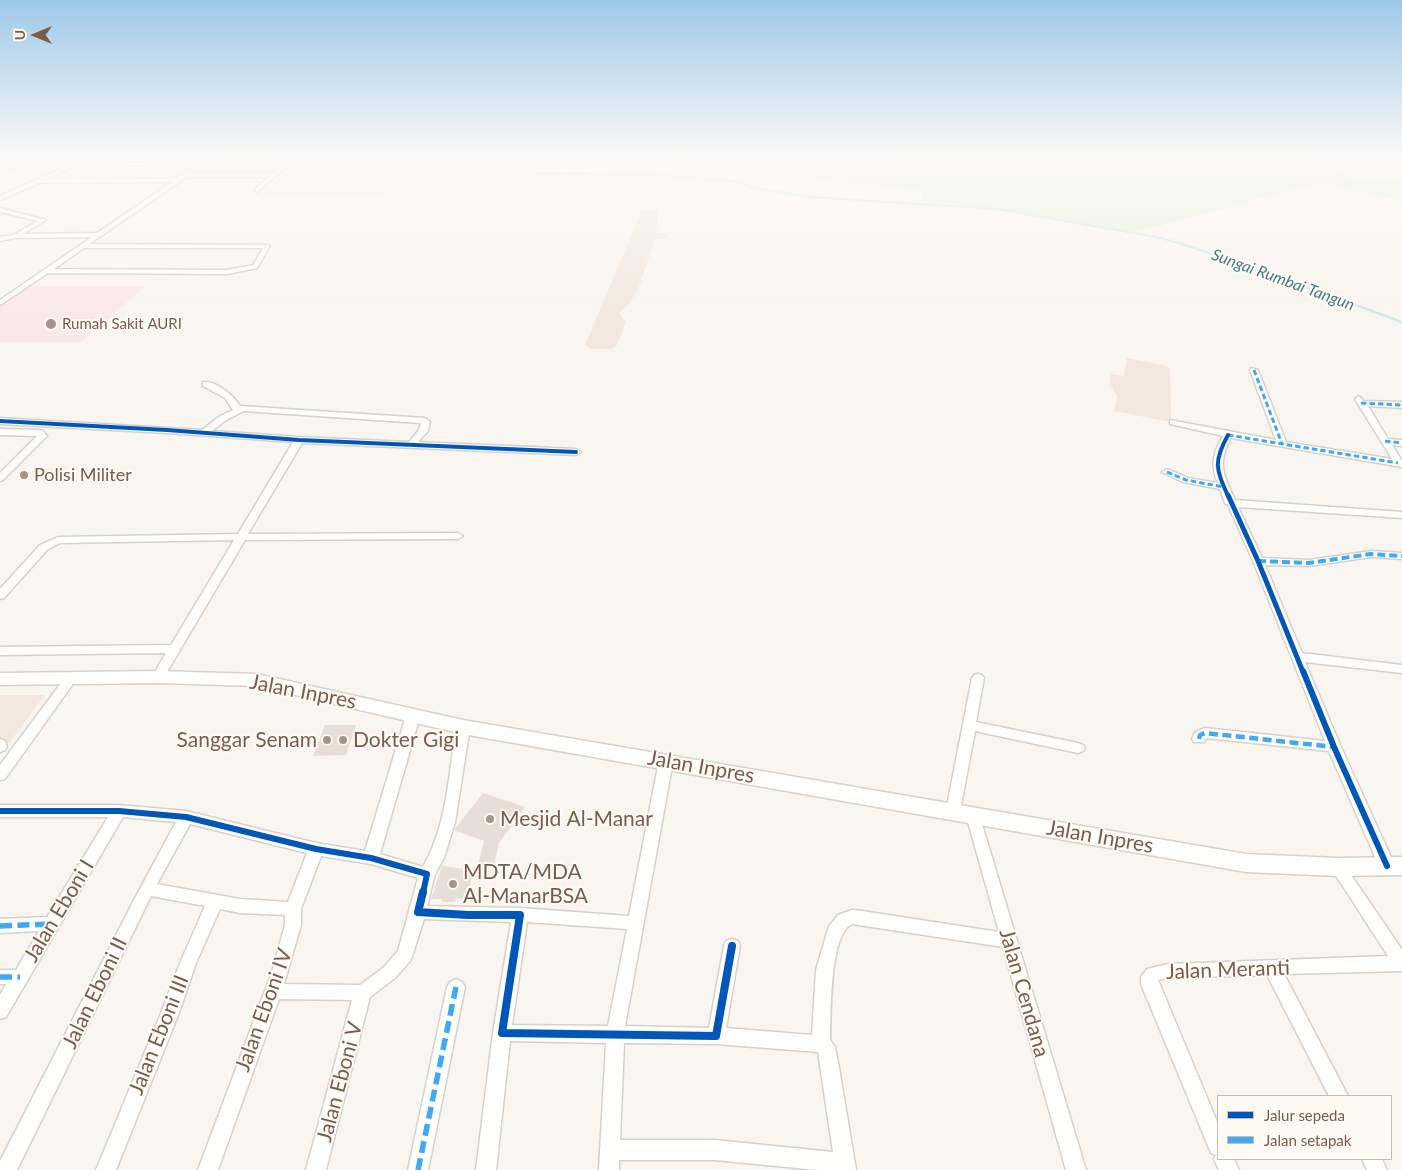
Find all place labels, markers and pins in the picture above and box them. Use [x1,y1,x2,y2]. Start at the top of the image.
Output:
place label: Rumah Sakit AURI [62,315,182,333]
marker: Rumah Sakit AURI [44,317,58,331]
place label: Polisi Militer [34,464,132,486]
marker: Polisi Militer [18,469,30,481]
place label: Sanggar Senam [176,727,317,753]
place label: Dokter Gigi [353,727,459,753]
marker: Sanggar Senam [321,734,333,746]
marker: Dokter Gigi [337,734,349,746]
place label: Mesjid Al-Manar [500,806,653,832]
marker: Mesjid Al-Manar [484,813,496,825]
place label: MDTA/MDA Al-ManarBSA [463,859,588,909]
marker: MDTA/MDA Al-ManarBSA [447,878,459,890]

